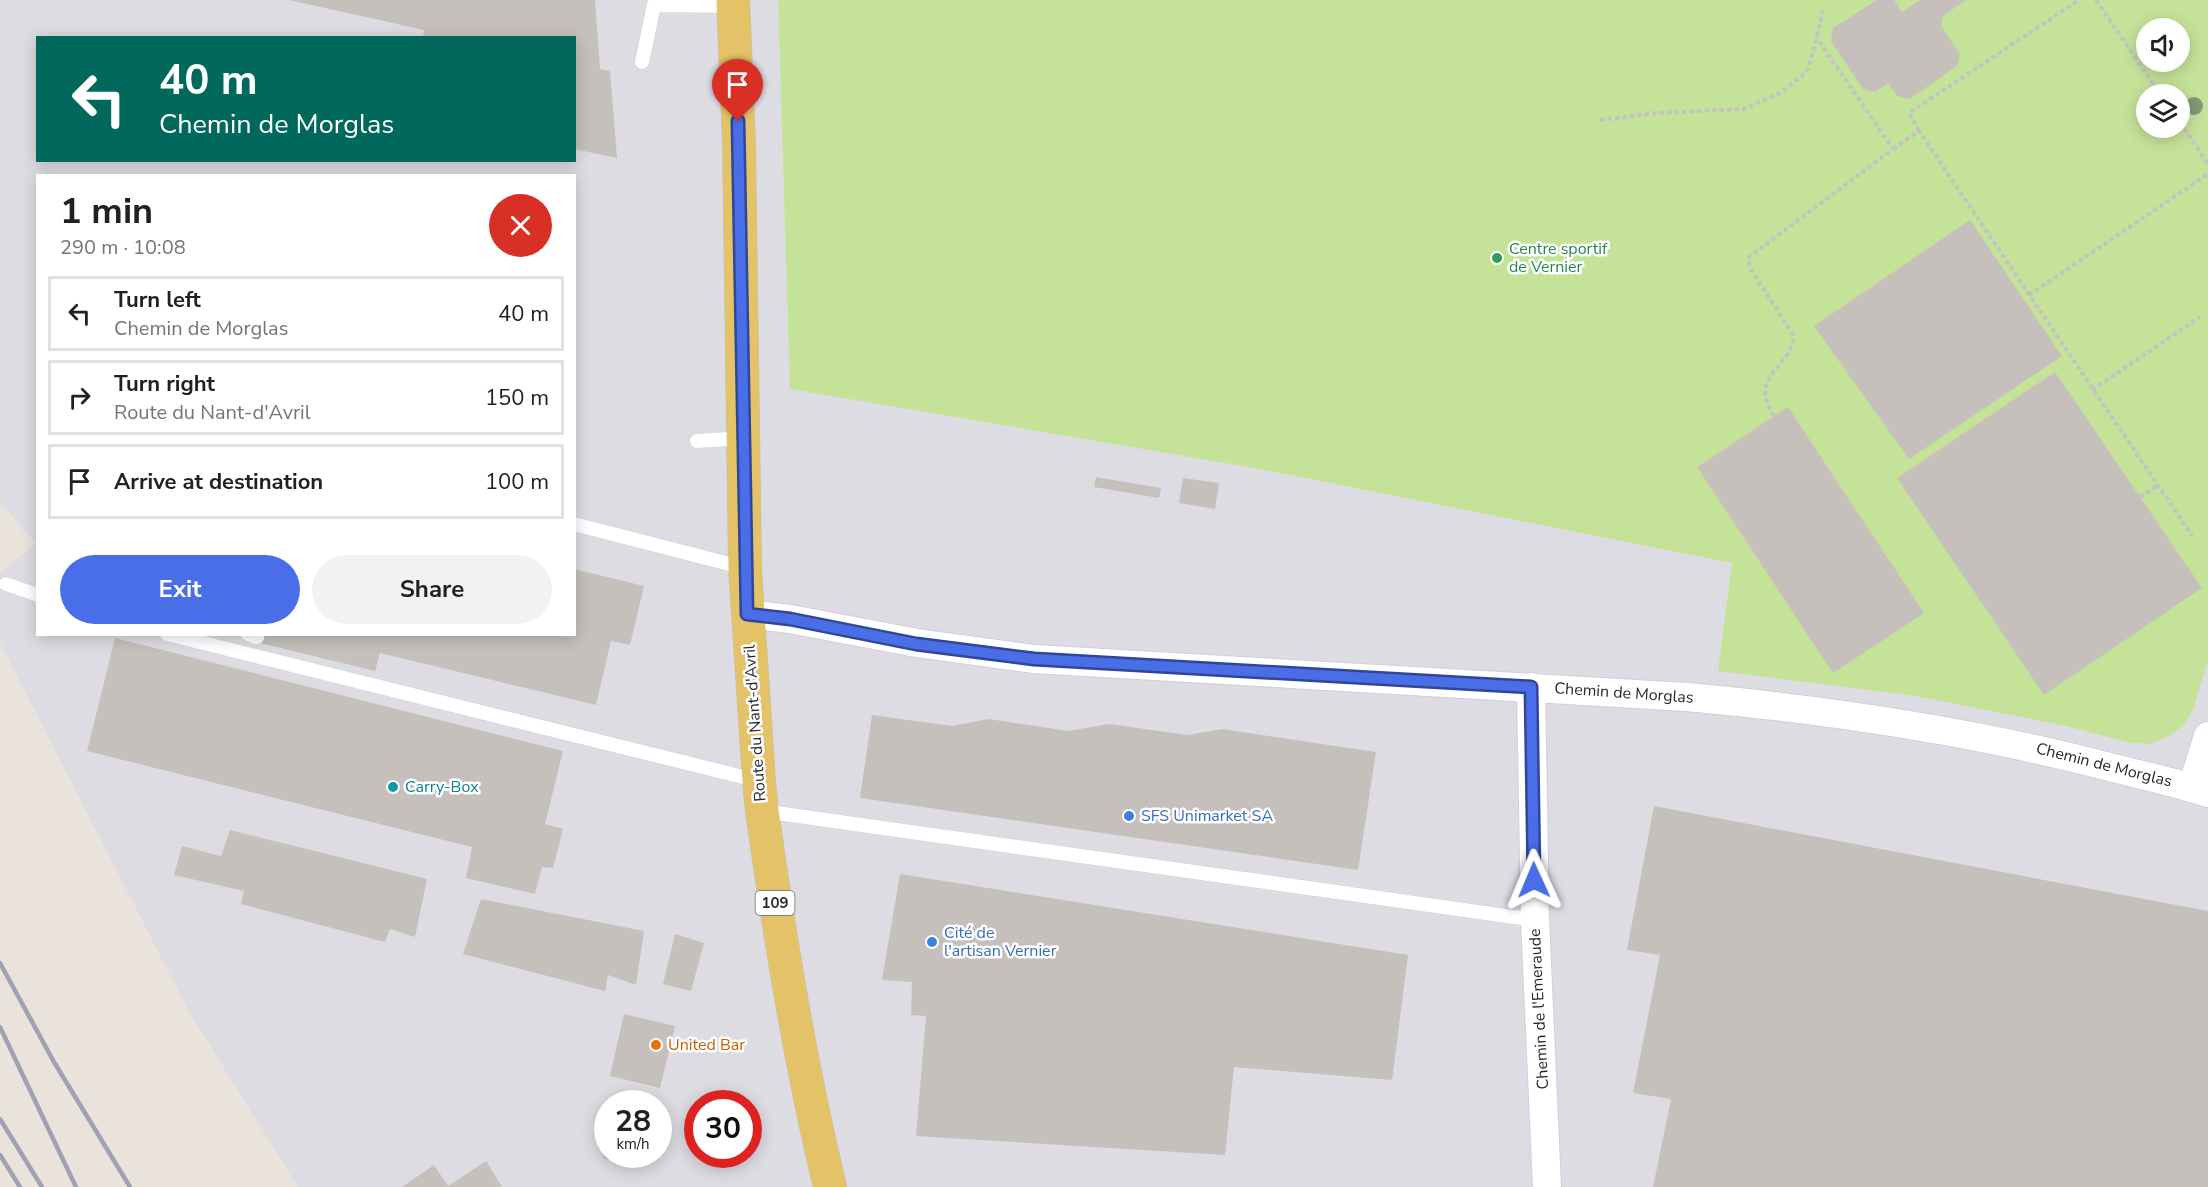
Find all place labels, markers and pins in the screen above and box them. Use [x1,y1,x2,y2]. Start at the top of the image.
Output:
pin [712,59,763,121]
place label: Centre sportif de Vernier [1509,238,1608,278]
marker: Centre sportif de Vernier [1490,251,1504,265]
place label: Carry-Box [405,776,479,798]
marker: Carry-Box [386,780,400,794]
place label: SFS Unimarket SA [1141,805,1273,827]
marker: SFS Unimarket SA [1122,809,1136,823]
place label: Cité de l'artisan Vernier [944,922,1057,962]
marker: Cité de l'artisan Vernier [925,935,939,949]
place label: United Bar [668,1034,745,1056]
marker: United Bar [649,1038,663,1052]

